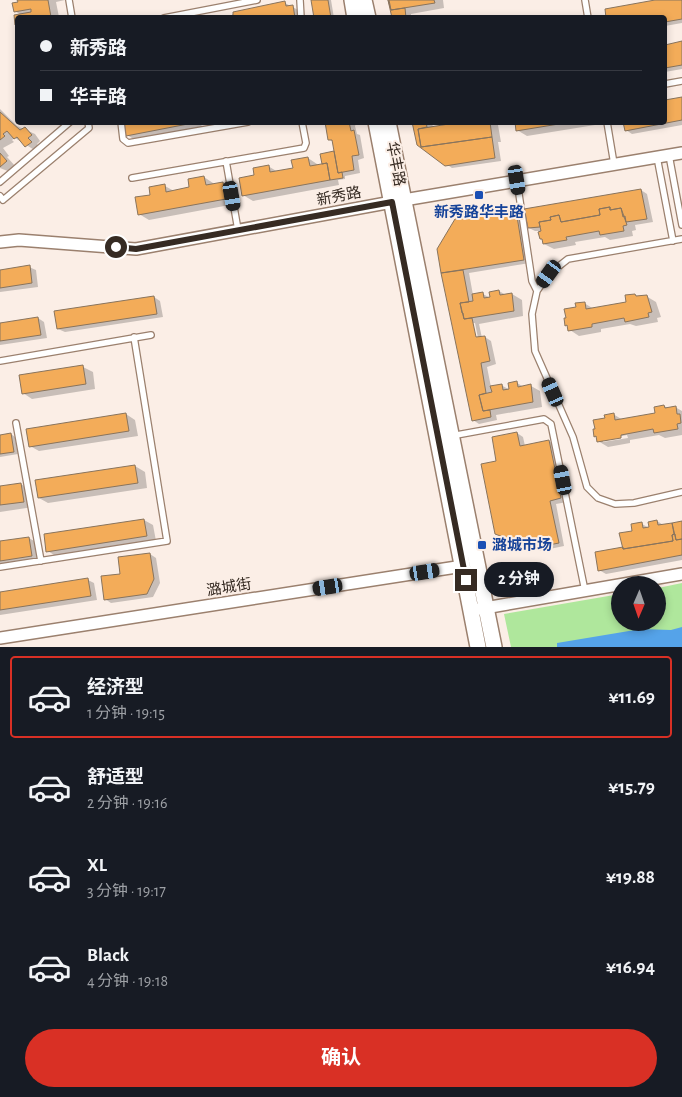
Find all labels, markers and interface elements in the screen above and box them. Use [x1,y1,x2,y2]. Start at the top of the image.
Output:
text: 新秀路 [70,39,127,58]
text: 华丰路 [70,88,127,107]
street label: 华丰路 [384,140,409,188]
car [507,164,526,196]
car [222,180,241,212]
street label: 新秀路 [315,184,363,208]
marker: 新秀路华丰路 [473,189,485,201]
place label: 新秀路华丰路 [434,203,524,220]
route start [105,236,127,258]
car [534,257,563,291]
car [540,375,565,409]
car [552,464,573,496]
place label: 潞城市场 [492,536,552,553]
marker: 潞城市场 [476,539,488,551]
car [409,562,440,582]
callout: 2 分钟 [484,562,554,598]
route end [455,569,477,591]
text: 2 分钟 [498,571,540,587]
street label: 潞城街 [206,576,252,598]
north arrow [611,576,666,631]
map controls [611,576,666,631]
car [312,577,343,597]
icon: car [27,675,72,720]
text: 经济型 [87,678,144,697]
text: ¥11.69 [609,688,655,707]
text: 1 分钟 · 19:15 [87,705,165,721]
icon: car [27,765,72,810]
text: 舒适型 [87,768,144,787]
text: ¥15.79 [608,778,655,797]
text: 2 分钟 · 19:16 [87,795,168,811]
icon: car [27,855,72,900]
text: XL [87,856,107,875]
text: ¥19.88 [606,868,655,887]
text: 3 分钟 · 19:17 [87,883,166,899]
icon: car [27,945,72,990]
text: Black [87,946,129,965]
text: ¥16.94 [606,958,655,977]
text: 4 分钟 · 19:18 [87,973,168,989]
button: 确认 [25,1029,657,1087]

